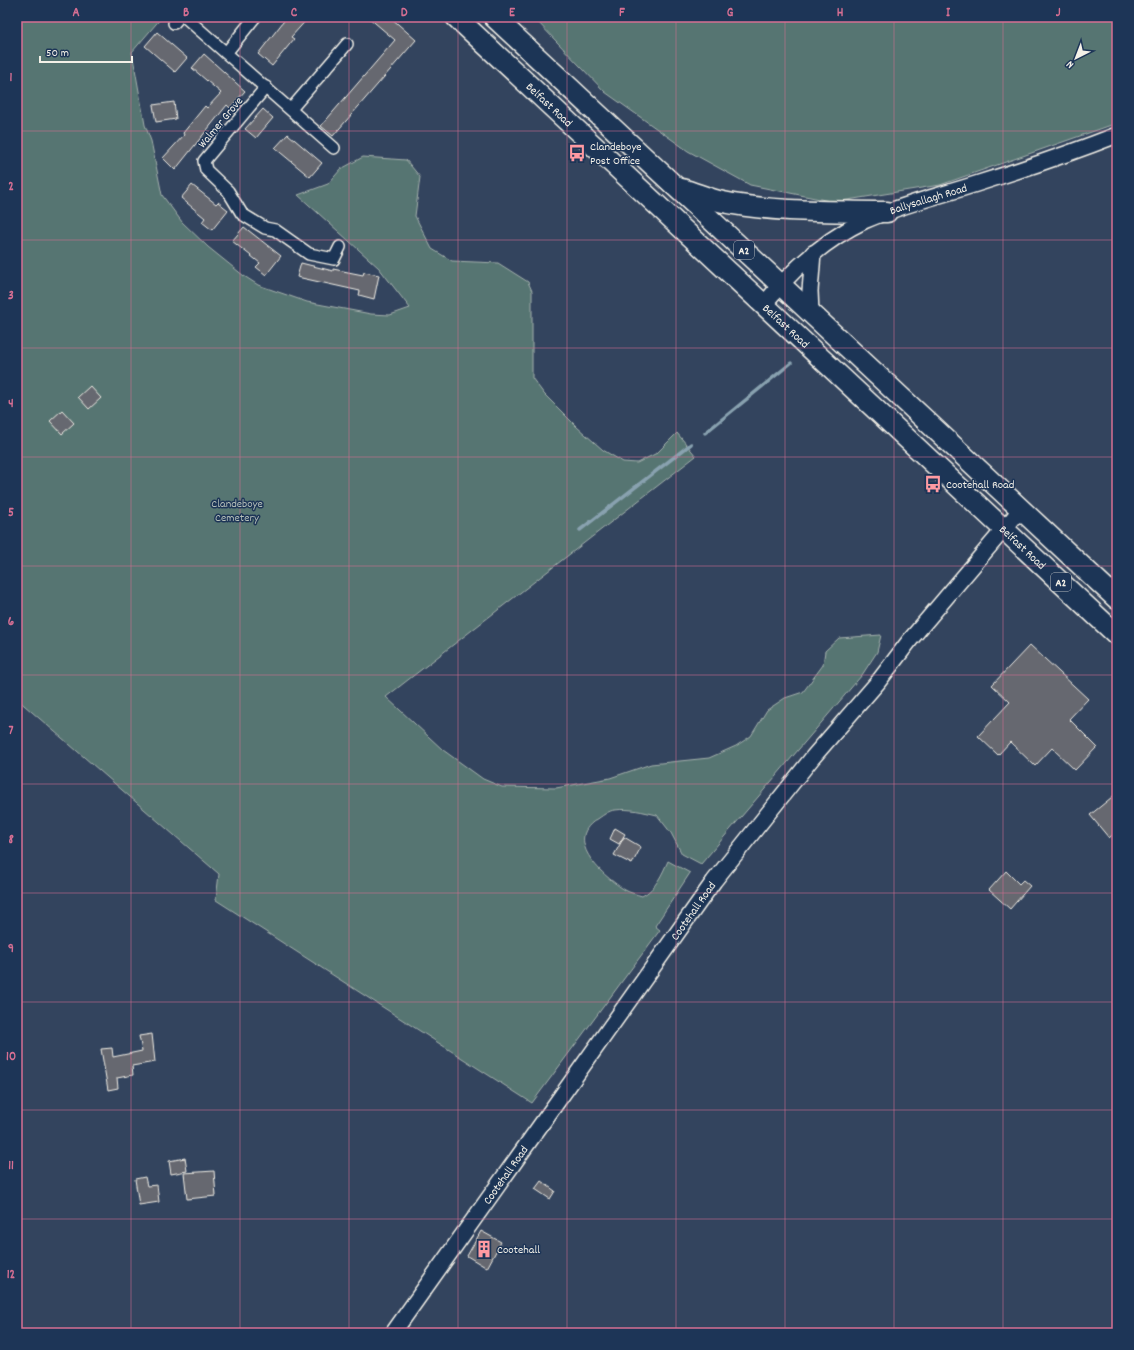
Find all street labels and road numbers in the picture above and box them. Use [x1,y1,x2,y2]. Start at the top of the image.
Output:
street label: Belfast Road [521,79,576,132]
street label: Walmer Grove [195,94,248,152]
street label: Ballysallagh Road [888,180,969,220]
road number: A2 [734,241,754,259]
street label: Belfast Road [758,301,812,353]
street label: Belfast Road [995,522,1049,574]
road number: A2 [1051,573,1071,591]
street label: Cootehall Road [667,879,721,944]
street label: Cootehall Road [480,1143,533,1209]

